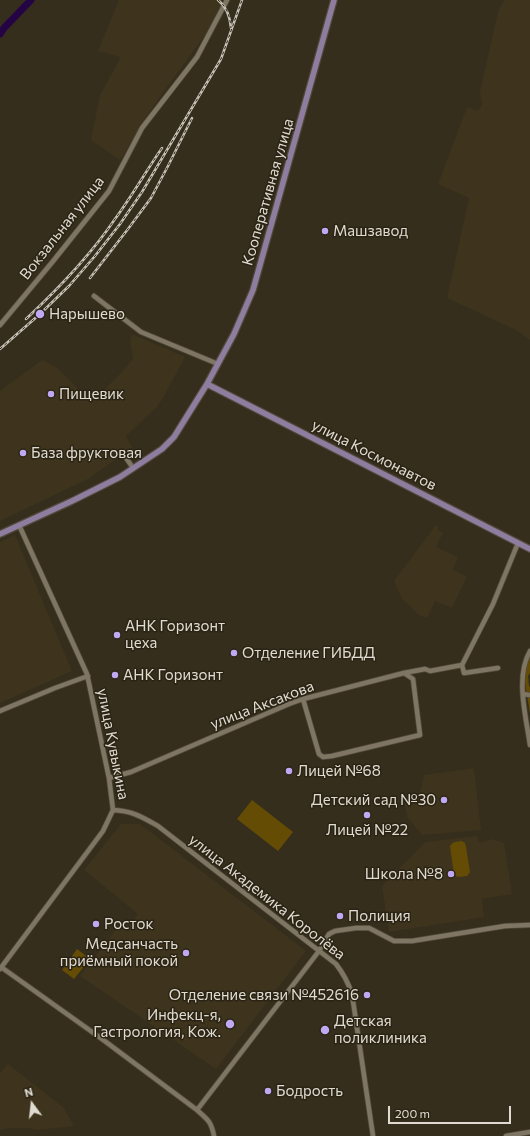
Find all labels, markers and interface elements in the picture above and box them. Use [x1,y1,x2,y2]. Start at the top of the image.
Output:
street label: Кооперативная улица [238,116,298,268]
street label: Вокзальная улица [16,173,108,283]
place label: Машзавод [333,222,408,240]
marker: Машзавод [320,226,330,236]
place label: Нарышево [49,305,125,323]
marker: Нарышево [34,308,46,320]
place label: Пищевик [59,385,124,403]
marker: Пищевик [46,389,56,399]
street label: улица Космонавтов [309,416,439,494]
place label: База фруктовая [31,444,142,462]
marker: База фруктовая [18,448,28,458]
place label: АНК Горизонт цеха [125,617,225,652]
marker: АНК Горизонт цеха [112,630,122,640]
place label: Отделение ГИБДД [242,644,375,662]
marker: Отделение ГИБДД [229,648,239,658]
place label: АНК Горизонт [123,666,223,684]
marker: АНК Горизонт [110,670,120,680]
street label: улица Аксакова [208,677,316,733]
street label: улица Кувыкина [93,687,133,801]
place label: Лицей №68 [297,762,381,780]
marker: Лицей №68 [284,766,294,776]
place label: Детский сад №30 [311,791,436,809]
marker: Детский сад №30 [439,795,449,805]
marker: Лицей №22 [362,810,372,820]
place label: Лицей №22 [326,821,408,839]
street label: улица Академика Королёва [185,830,349,964]
place label: Школа №8 [365,865,443,883]
marker: Школа №8 [446,869,456,879]
place label: Полиция [348,907,411,925]
marker: Полиция [335,911,345,921]
place label: Росток [104,915,153,933]
marker: Росток [91,919,101,929]
place label: Медсанчасть приёмный покой [60,935,178,970]
marker: Медсанчасть приёмный покой [181,948,191,958]
place label: Отделение связи №452616 [169,986,359,1004]
marker: Отделение связи №452616 [362,990,372,1000]
place label: Инфекц-я, Гастрология, Кож. [93,1006,221,1041]
place label: Детская поликлиника [334,1012,427,1047]
marker: Инфекц-я, Гастрология, Кож. [224,1018,236,1030]
marker: Детская поликлиника [319,1024,331,1036]
place label: Бодрость [276,1082,343,1100]
north arrow [12,1084,52,1124]
text: N [23,1085,34,1099]
marker: Бодрость [263,1086,273,1096]
scale bar [390,1098,513,1124]
text: 200 m [395,1106,430,1120]

